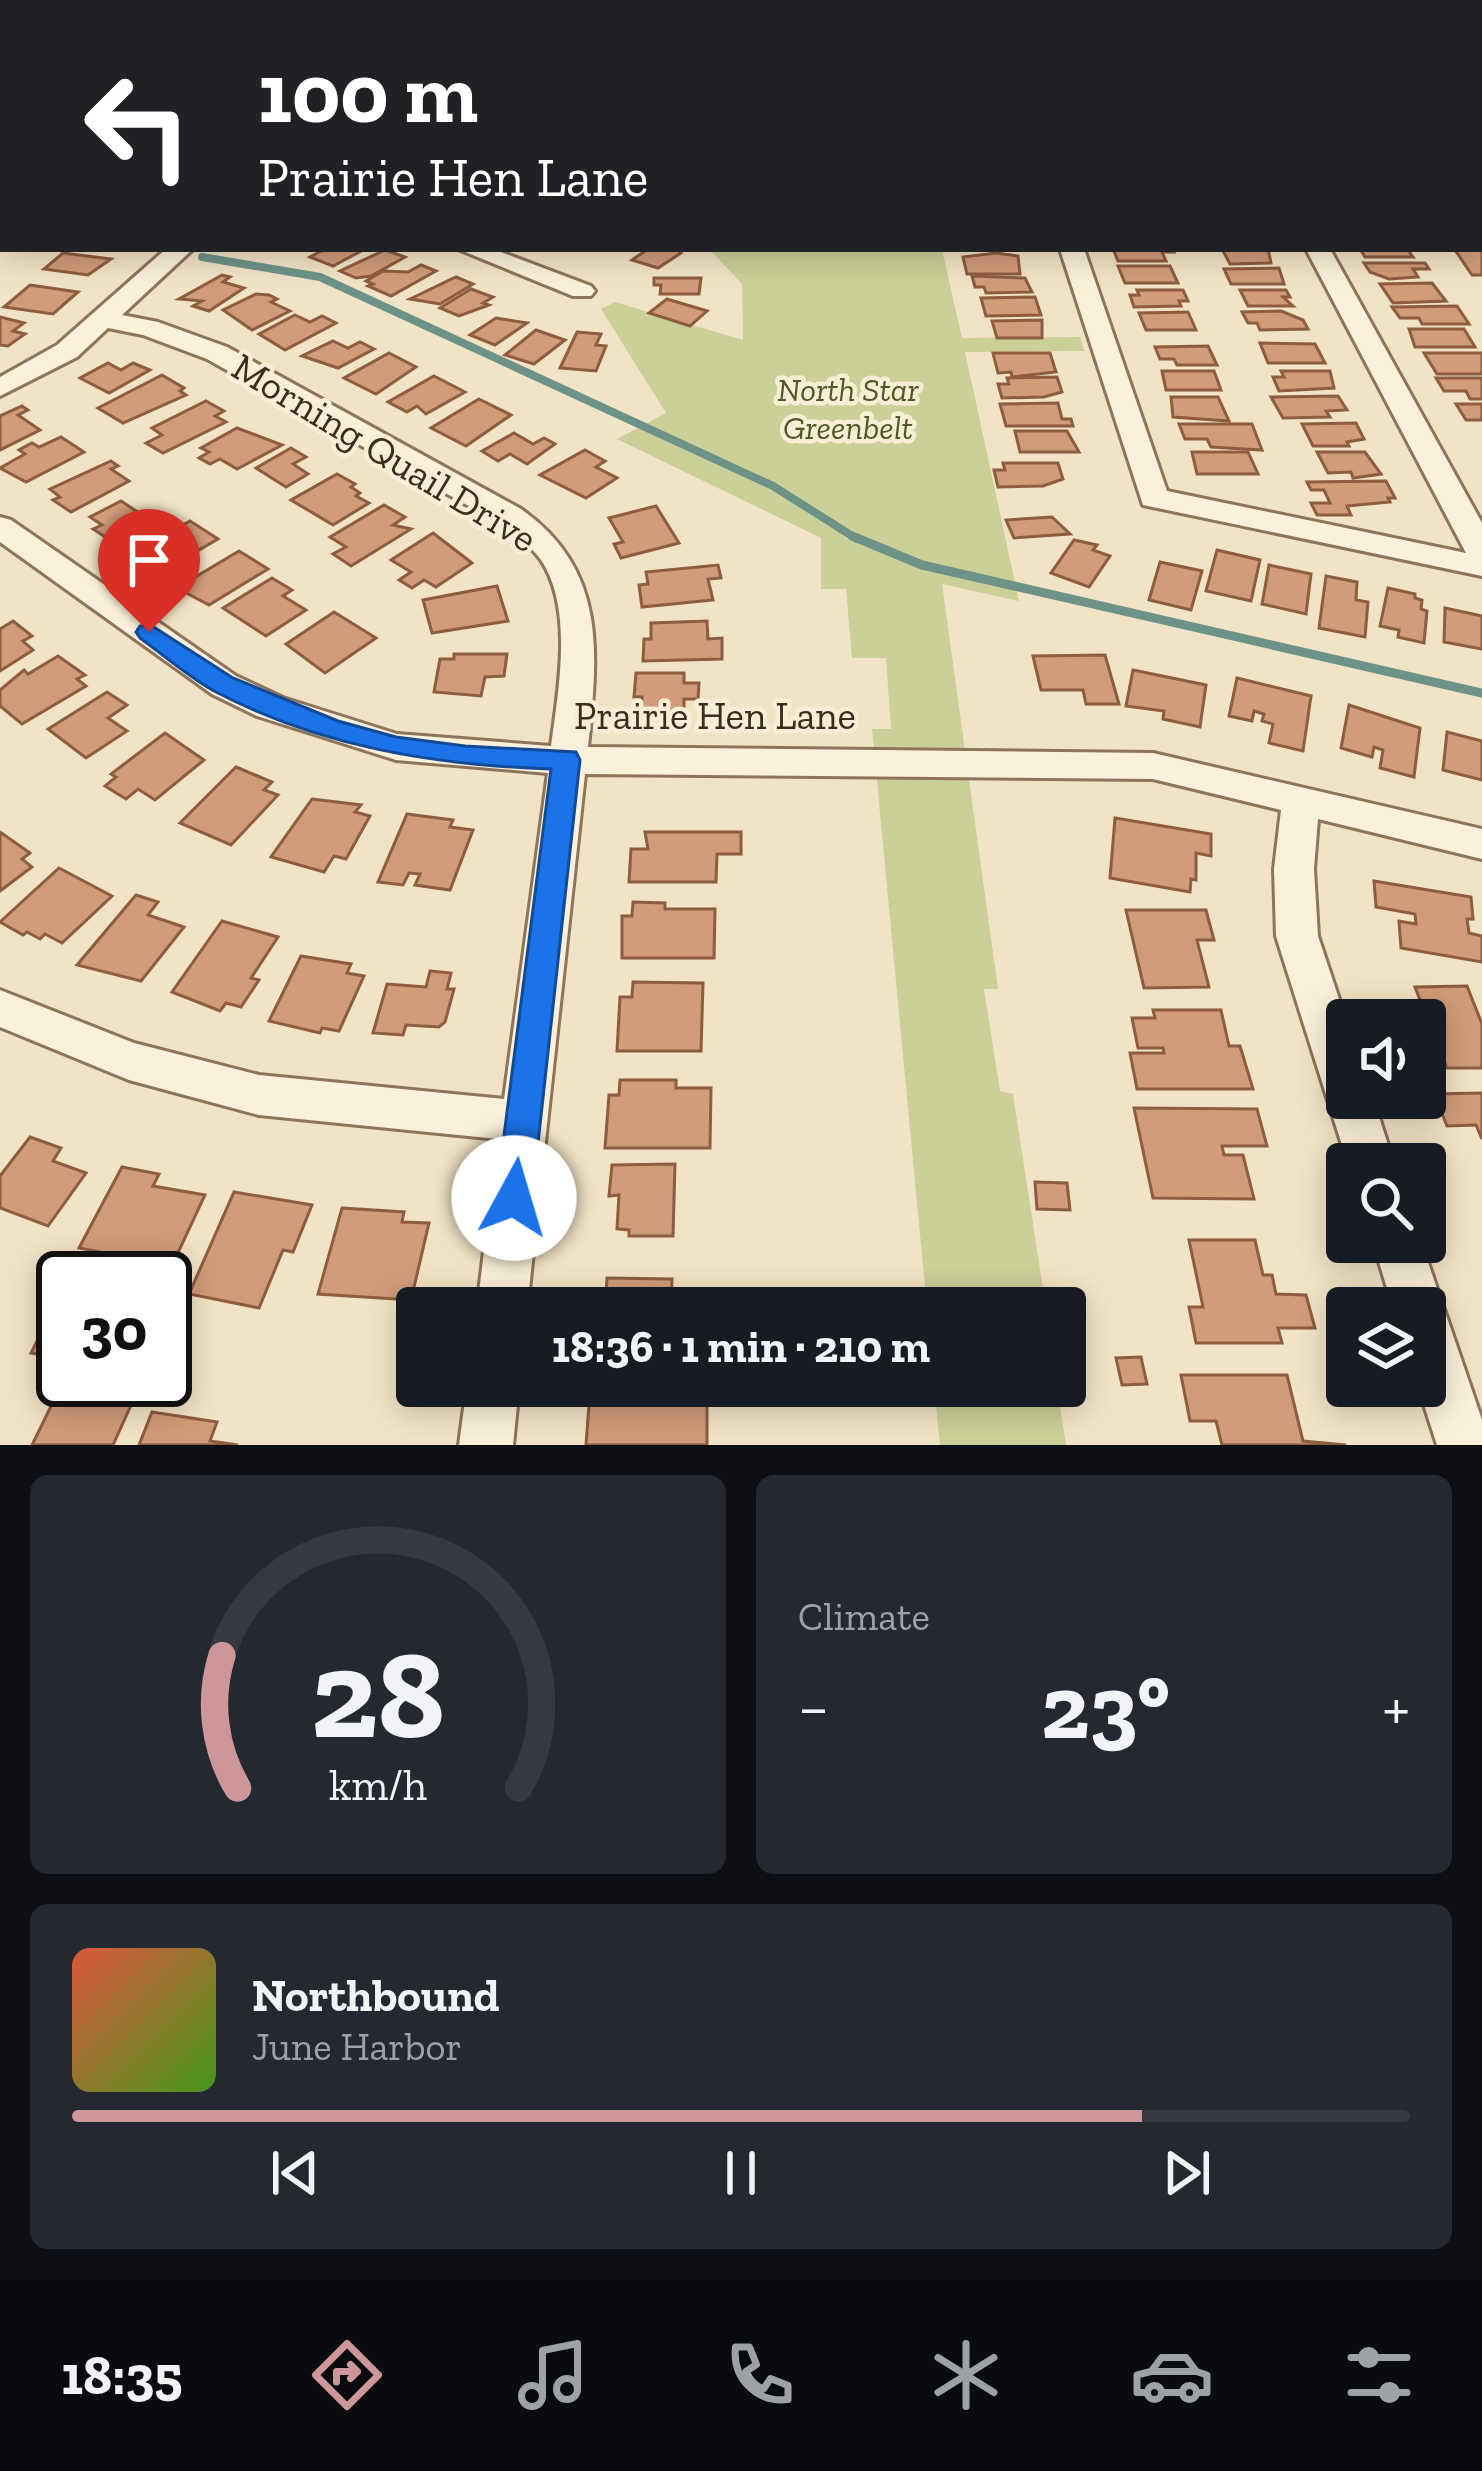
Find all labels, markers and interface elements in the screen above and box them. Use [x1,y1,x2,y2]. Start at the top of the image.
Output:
text: 100 m [258,43,478,144]
icon: left [60,48,216,204]
text: Prairie Hen Lane [258,145,648,210]
street label: Morning Quail Drive [224,343,546,562]
park label: North Star Greenbelt [777,370,919,447]
pin [98,509,200,632]
icon: arrive [116,527,182,593]
street label: Prairie Hen Lane [574,692,856,739]
map controls [1326,999,1446,1407]
button: sound [1326,999,1446,1119]
position arrow [451,1135,577,1261]
button: search [1326,1143,1446,1263]
speed limit sign: 30 [36,1251,192,1407]
button: layers [1326,1287,1446,1407]
text: 18:36 · 1 min · 210 m [552,1320,930,1374]
text: Climate [798,1593,930,1640]
text: 28 [311,1619,445,1769]
text: 23° [1041,1653,1170,1761]
text: − [798,1668,829,1747]
text: + [1382,1668,1410,1747]
text: km/h [329,1759,427,1810]
text: Northbound [252,1969,500,2023]
text: June Harbor [252,2023,462,2070]
icon: previous [262,2140,328,2206]
icon: pause [708,2140,774,2206]
icon: next [1154,2140,1220,2206]
icon: directions [305,2333,389,2417]
icon: music [511,2333,595,2417]
icon: phone [718,2333,802,2417]
icon: climate [924,2333,1008,2417]
icon: car [1130,2333,1214,2417]
icon: filters [1337,2333,1421,2417]
text: 18:35 [61,2343,182,2408]

